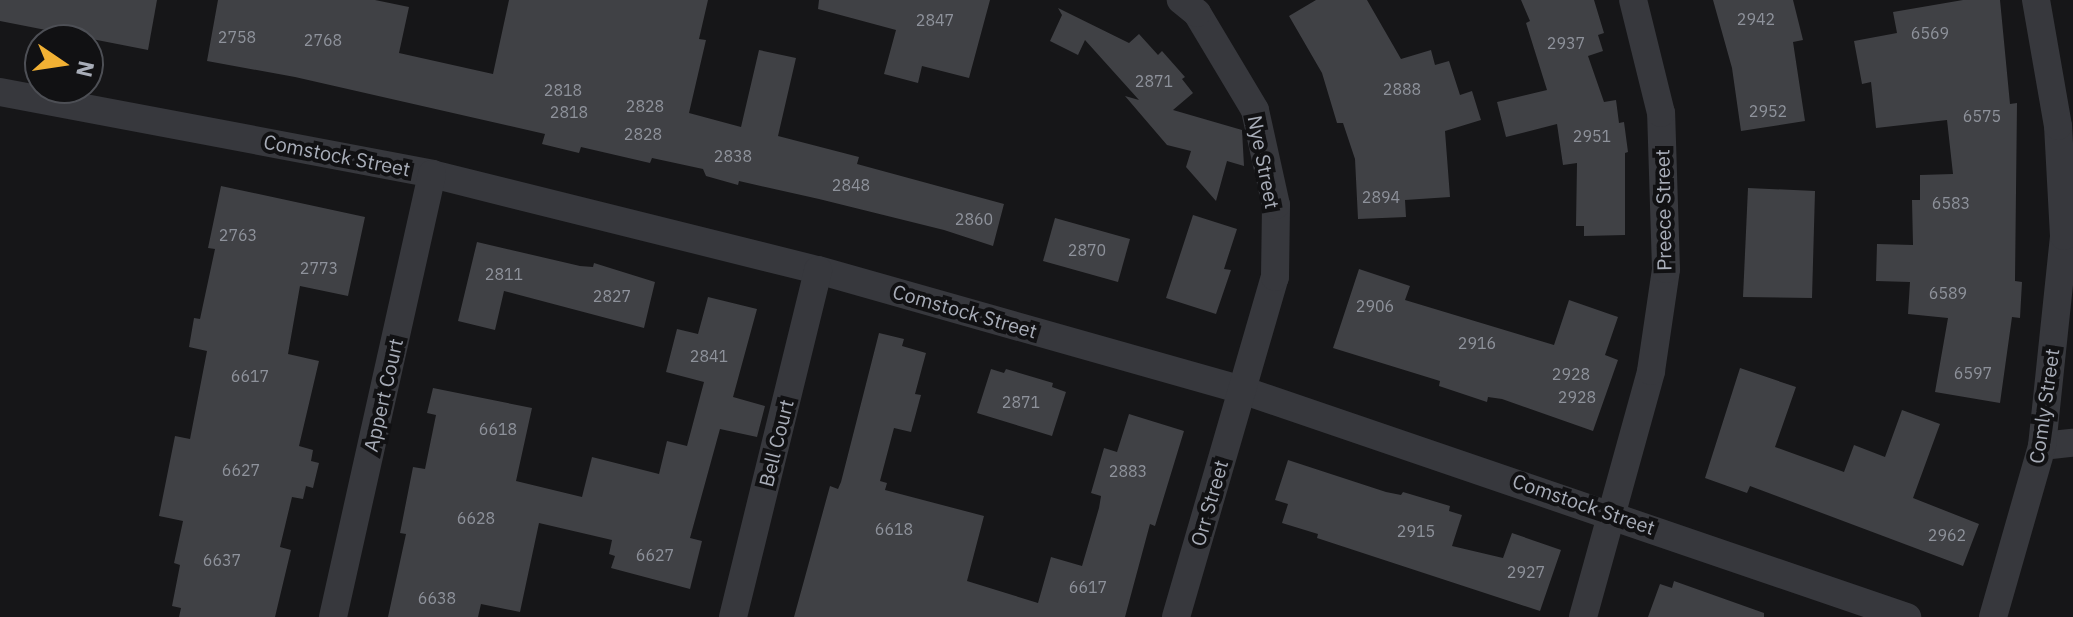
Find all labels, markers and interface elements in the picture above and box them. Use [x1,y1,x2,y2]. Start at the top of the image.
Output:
house number: 2942 [1737,9,1775,29]
house number: 2847 [916,10,954,30]
house number: 6569 [1911,23,1949,43]
north arrow [24,24,104,104]
house number: 2758 [218,27,256,47]
house number: 2768 [304,30,342,50]
house number: 2937 [1547,33,1585,53]
text: N [70,58,102,80]
house number: 2871 [1135,71,1173,91]
house number: 2888 [1383,79,1421,99]
house number: 2818 [544,80,582,100]
house number: 2828 [626,96,664,116]
house number: 2952 [1749,101,1787,121]
house number: 2818 [550,102,588,122]
house number: 6575 [1963,106,2001,126]
street label: Nye Street [1243,113,1285,211]
house number: 2828 [624,124,662,144]
house number: 2951 [1573,126,1611,146]
street label: Comstock Street [262,129,412,181]
house number: 2838 [714,146,752,166]
street label: Preece Street [1650,149,1676,271]
house number: 2848 [832,175,870,195]
house number: 2894 [1362,187,1400,207]
house number: 6583 [1932,193,1970,213]
house number: 2860 [955,209,993,229]
house number: 2763 [219,225,257,245]
house number: 2870 [1068,240,1106,260]
house number: 2773 [300,258,338,278]
house number: 2811 [485,264,523,284]
street label: Comstock Street [890,279,1040,343]
house number: 6589 [1929,283,1967,303]
house number: 2827 [593,286,631,306]
house number: 2906 [1356,296,1394,316]
house number: 2916 [1458,333,1496,353]
street label: Appert Court [358,336,408,454]
house number: 2841 [690,346,728,366]
street label: Comly Street [2024,347,2064,465]
house number: 6597 [1954,363,1992,383]
house number: 2928 [1552,364,1590,384]
house number: 6617 [231,366,269,386]
house number: 2928 [1558,387,1596,407]
house number: 2871 [1002,392,1040,412]
street label: Bell Court [754,397,798,489]
house number: 6618 [479,419,517,439]
street label: Orr Street [1185,457,1233,549]
house number: 6627 [222,460,260,480]
house number: 2883 [1109,461,1147,481]
street label: Comstock Street [1510,468,1658,540]
house number: 6628 [457,508,495,528]
house number: 6618 [875,519,913,539]
house number: 2915 [1397,521,1435,541]
house number: 2962 [1928,525,1966,545]
house number: 6627 [636,545,674,565]
house number: 6637 [203,550,241,570]
house number: 2927 [1507,562,1545,582]
house number: 6617 [1069,577,1107,597]
house number: 6638 [418,588,456,608]

